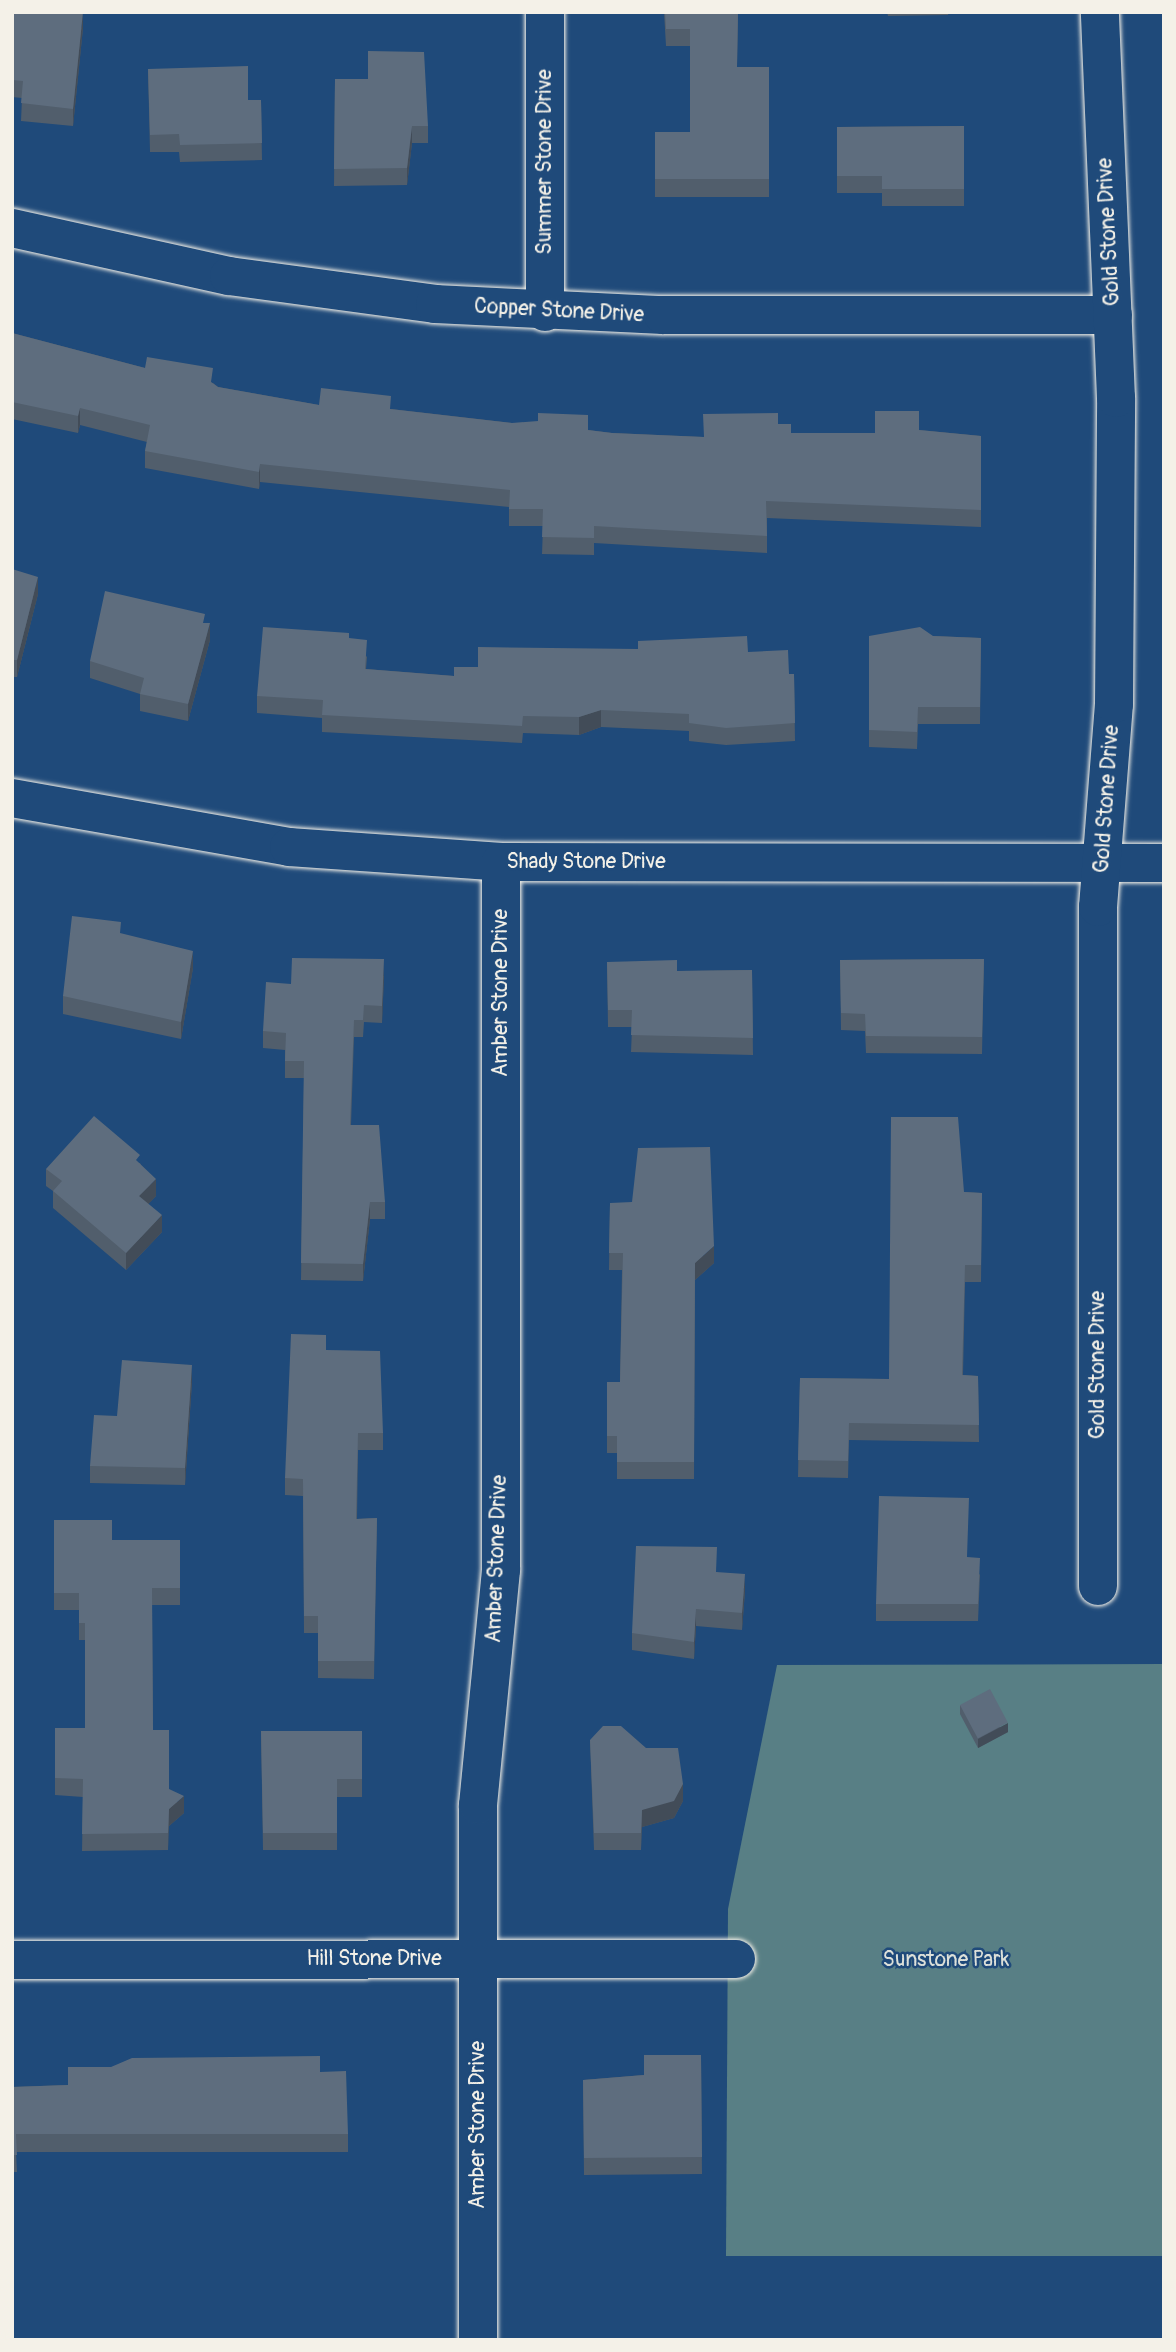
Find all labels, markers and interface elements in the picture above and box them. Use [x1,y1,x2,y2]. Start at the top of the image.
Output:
street label: Summer Stone Drive [532,69,558,255]
street label: Gold Stone Drive [1093,157,1125,307]
street label: Copper Stone Drive [473,294,645,328]
street label: Gold Stone Drive [1089,724,1125,874]
street label: Shady Stone Drive [506,849,666,875]
street label: Amber Stone Drive [488,909,514,1077]
street label: Gold Stone Drive [1085,1291,1111,1439]
street label: Amber Stone Drive [481,1475,513,1643]
street label: Hill Stone Drive [307,1946,441,1972]
park label: Sunstone Park [883,1947,1009,1973]
street label: Amber Stone Drive [465,2041,491,2209]

